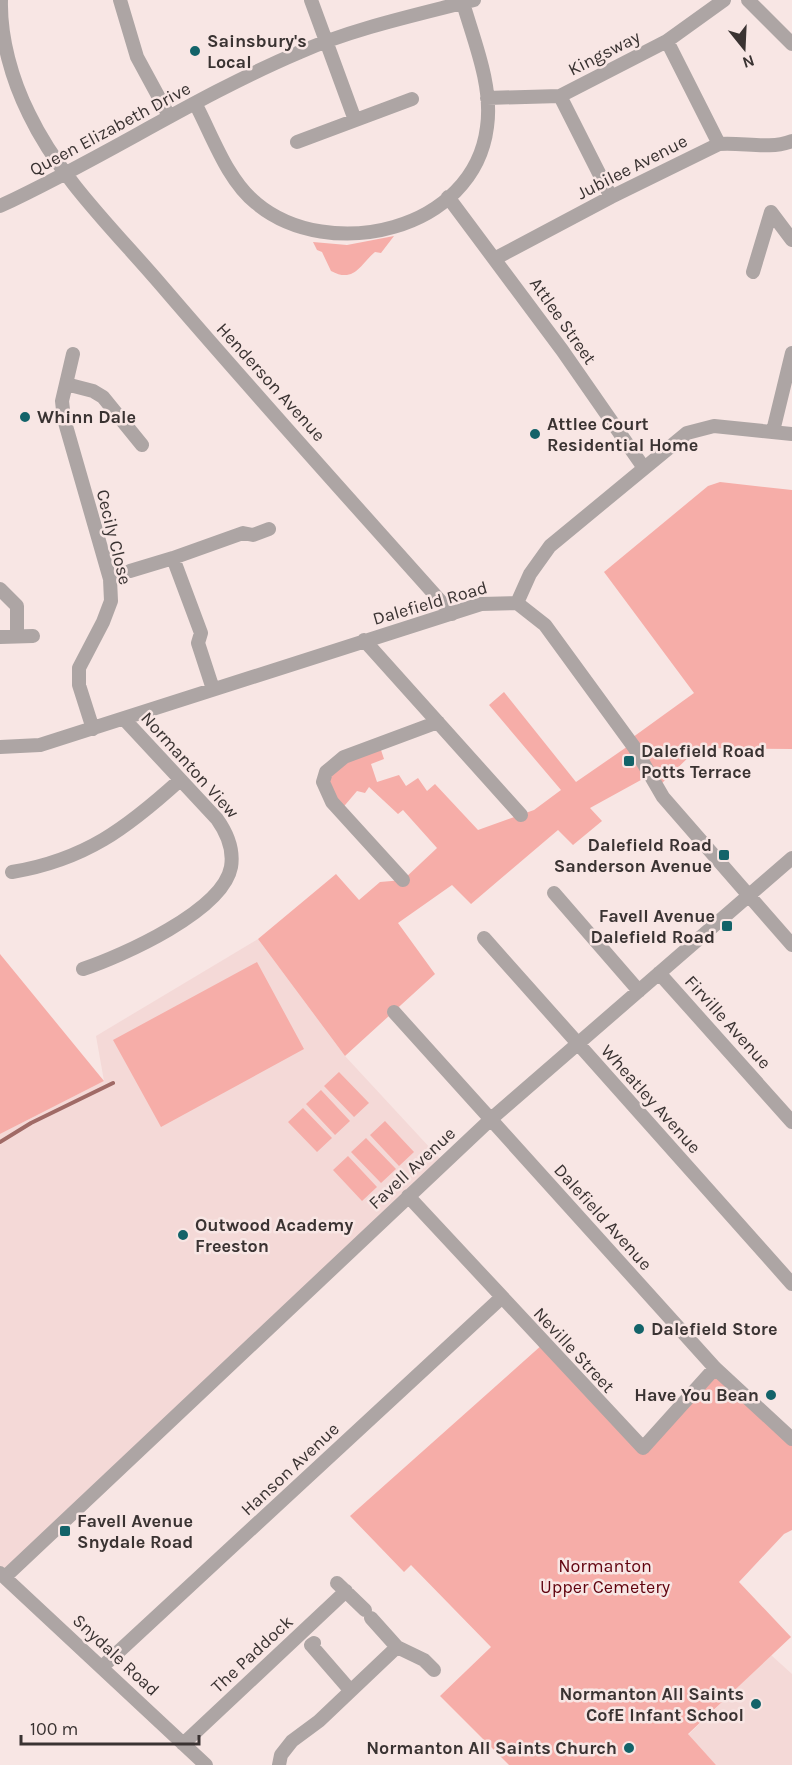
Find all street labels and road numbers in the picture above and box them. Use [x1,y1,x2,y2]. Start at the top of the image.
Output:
street label: Kingsway [564,25,644,81]
street label: Queen Elizabeth Drive [26,77,194,181]
street label: Jubilee Avenue [573,130,691,204]
street label: Attlee Street [525,273,601,369]
street label: Henderson Avenue [212,318,330,446]
street label: Cecily Close [92,487,136,587]
street label: Dalefield Road [370,576,490,630]
street label: Normanton View [136,707,244,823]
street label: Firville Avenue [680,971,776,1073]
street label: Wheatley Avenue [596,1040,706,1158]
street label: Favell Avenue [364,1122,460,1214]
street label: Dalefield Avenue [549,1159,657,1275]
street label: Neville Street [529,1303,619,1398]
street label: Hanson Avenue [236,1418,344,1520]
street label: Snydale Road [68,1609,164,1701]
street label: The Paddock [207,1611,297,1697]

